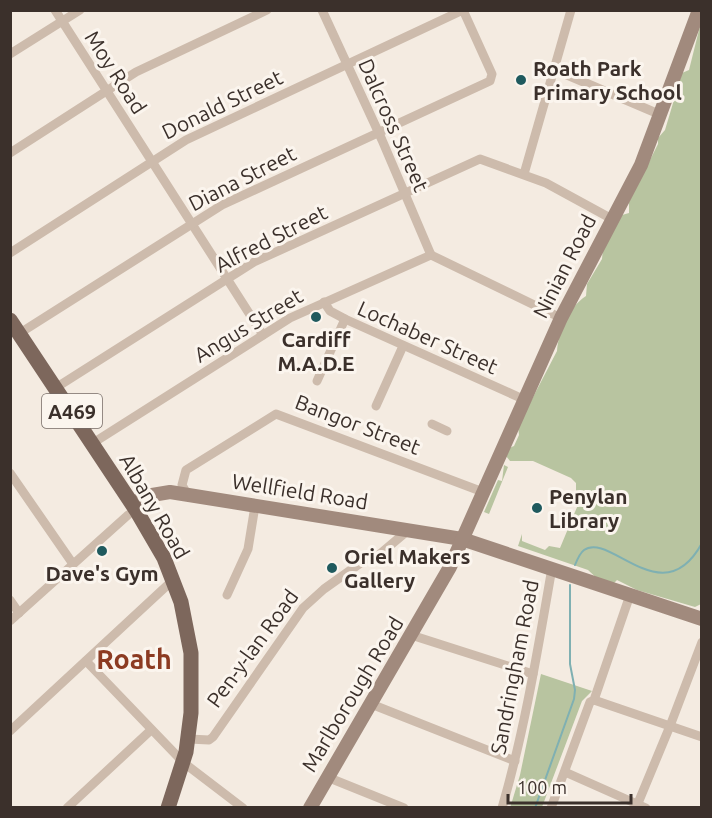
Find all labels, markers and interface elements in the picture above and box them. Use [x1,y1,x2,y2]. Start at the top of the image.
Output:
street label: Moy Road [80,26,152,118]
street label: Dalcross Street [354,55,434,195]
place label: Roath Park Primary School [533,56,682,104]
street label: Donald Street [158,64,286,144]
marker: Roath Park Primary School [514,73,528,87]
street label: Diana Street [184,141,300,215]
street label: Alfred Street [211,200,331,276]
street label: Ninian Road [528,210,600,322]
street label: Angus Street [189,283,307,367]
street label: Lochaber Street [354,295,502,379]
marker: Cardiff M.A.D.E [309,310,323,324]
place label: Cardiff M.A.D.E [277,327,355,375]
street label: Bangor Street [292,389,424,459]
road number: A469 [42,394,102,428]
street label: Albany Road [115,449,195,563]
street label: Wellfield Road [230,468,370,514]
place label: Penylan Library [549,484,628,532]
marker: Penylan Library [530,501,544,515]
marker: Dave's Gym [95,544,109,558]
place label: Oriel Makers Gallery [344,544,470,592]
place label: Dave's Gym [45,561,159,585]
marker: Oriel Makers Gallery [325,561,339,575]
street label: Sandringham Road [485,578,543,756]
street label: Pen-y-lan Road [201,585,303,711]
street label: Marlborough Road [296,612,408,776]
district label: Roath [96,644,172,674]
scale bar [508,767,631,805]
text: 100 m [517,777,567,797]

